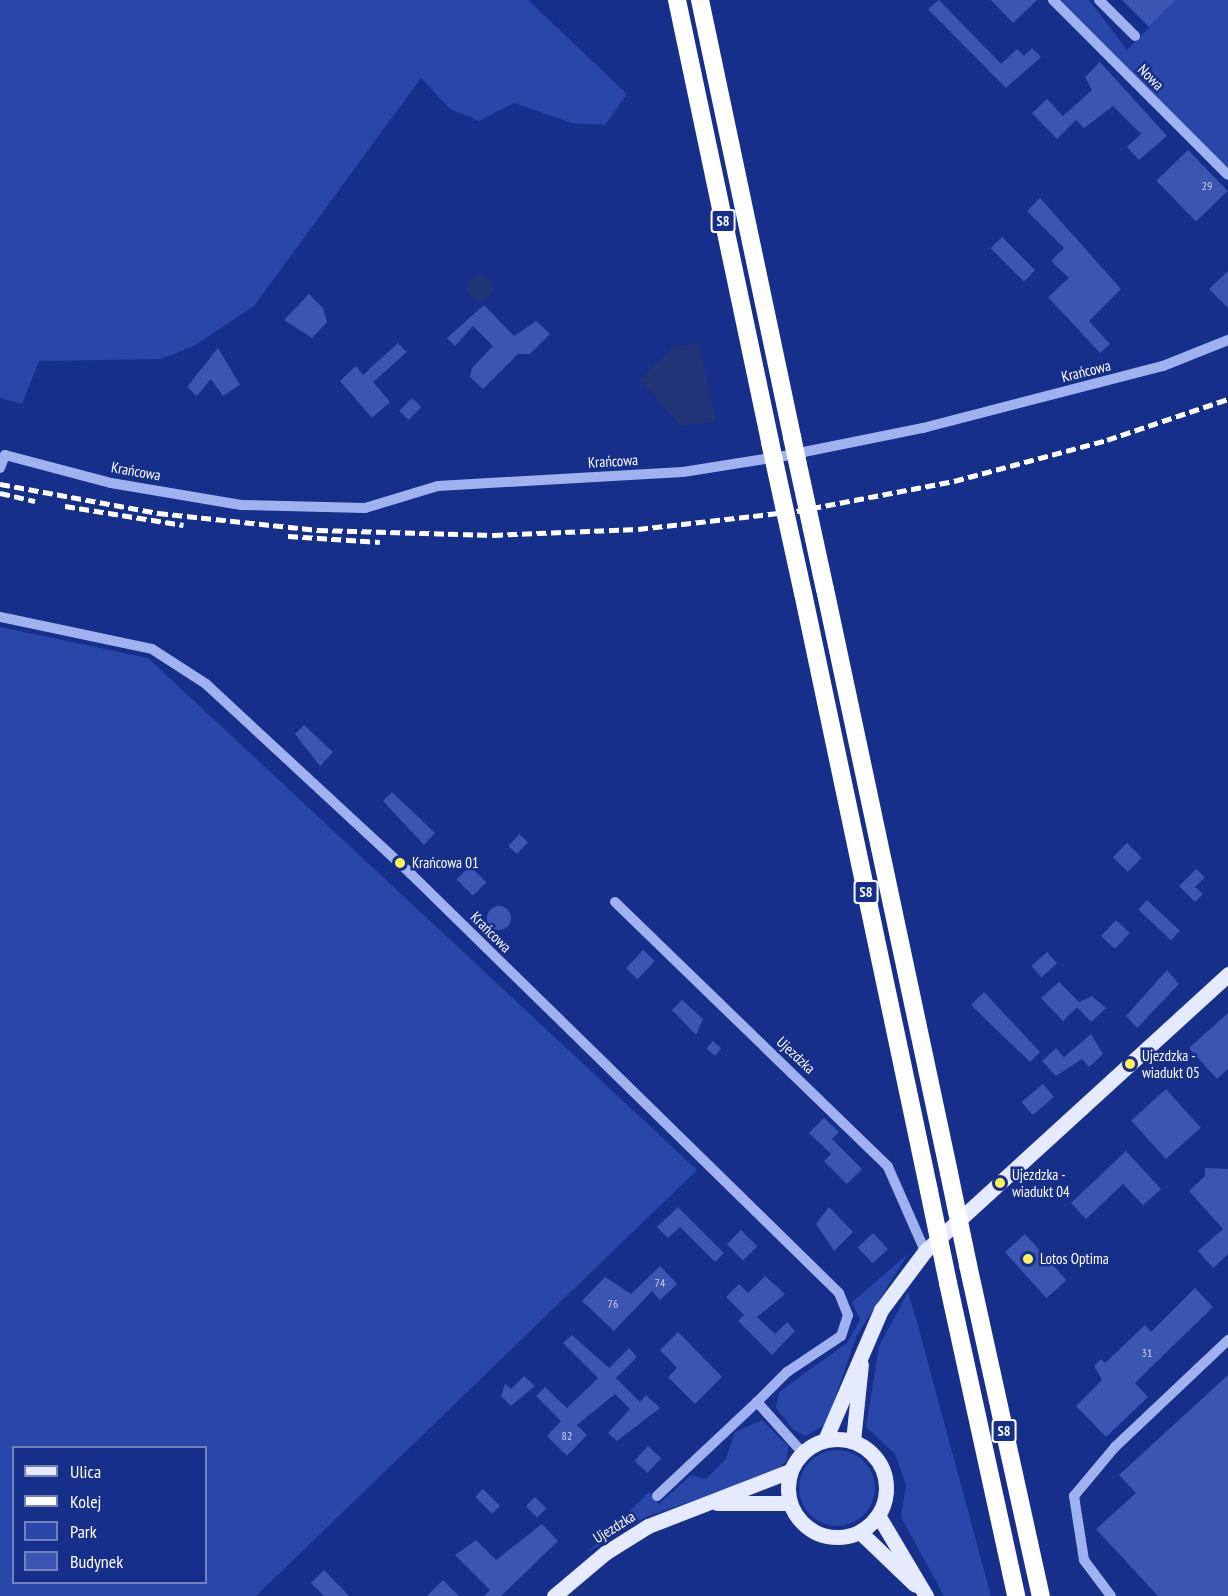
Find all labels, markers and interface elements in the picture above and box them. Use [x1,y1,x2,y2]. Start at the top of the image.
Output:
street label: Nowa [1134,60,1168,94]
house number: 29 [1202,179,1212,193]
road number: S8 [710,210,736,232]
street label: Krańcowa [1060,356,1112,386]
street label: Krańcowa [588,451,638,471]
street label: Krańcowa [110,458,162,484]
place label: Krańcowa 01 [412,854,479,872]
marker: Krańcowa 01 [393,856,407,870]
road number: S8 [852,881,880,903]
street label: Krańcowa [467,908,515,956]
street label: Ujezdzka [773,1033,819,1077]
place label: Ujezdzka - wiadukt 05 [1142,1046,1200,1081]
marker: Ujezdzka - wiadukt 05 [1123,1057,1137,1071]
place label: Ujezdzka - wiadukt 04 [1012,1165,1070,1200]
marker: Ujezdzka - wiadukt 04 [993,1176,1007,1190]
place label: Lotos Optima [1040,1250,1109,1268]
marker: Lotos Optima [1021,1252,1035,1266]
house number: 74 [655,1276,665,1290]
house number: 76 [608,1297,618,1311]
house number: 31 [1142,1346,1152,1360]
road number: S8 [990,1420,1018,1442]
house number: 82 [562,1429,572,1443]
legend [12,1446,207,1584]
text: Ulica [70,1460,101,1483]
text: Kolej [70,1490,101,1513]
street label: Ujezdzka [590,1507,638,1547]
text: Park [70,1520,97,1543]
text: Budynek [70,1550,123,1573]

